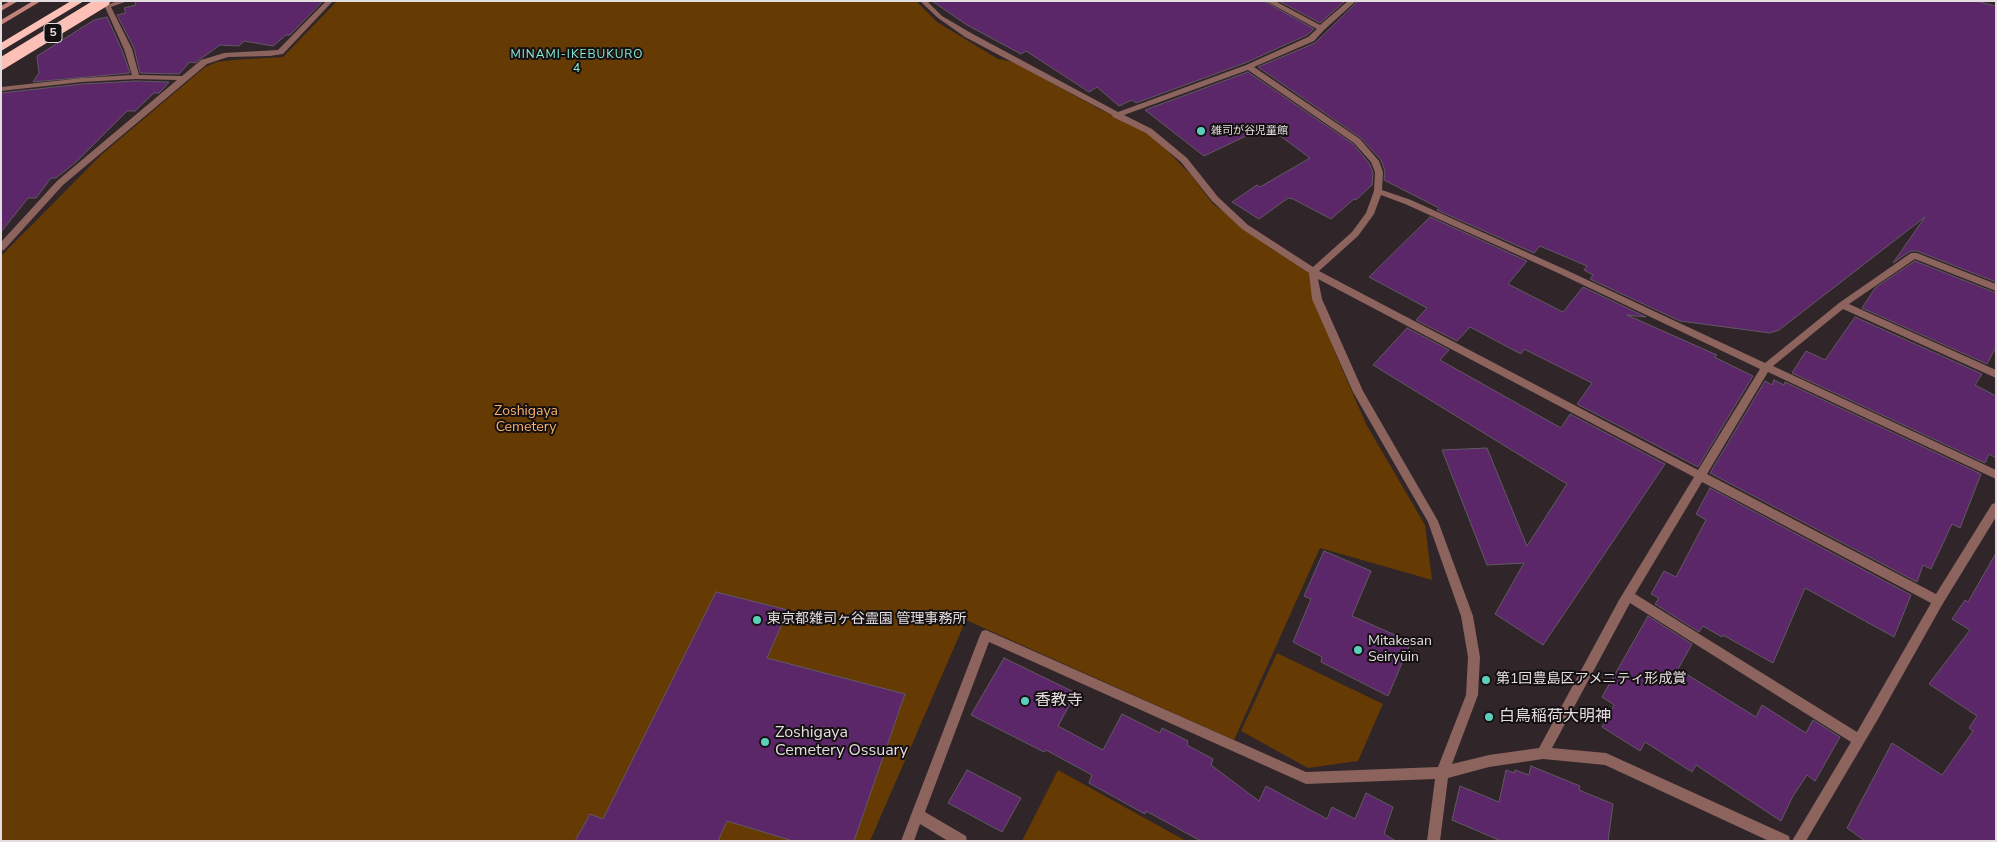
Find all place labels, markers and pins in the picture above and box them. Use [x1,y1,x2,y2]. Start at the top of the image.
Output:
place label: 雑司が谷児童館 [1211,124,1288,138]
marker: 雑司が谷児童館 [1195,125,1207,137]
place label: 東京都雑司ヶ谷霊園 管理事務所 [767,612,967,628]
marker: 東京都雑司ヶ谷霊園 管理事務所 [751,614,763,626]
place label: Mitakesan Seiryūin [1368,634,1432,666]
marker: Mitakesan Seiryūin [1352,644,1364,656]
place label: 第1回豊島区アメニティ形成賞 [1496,672,1686,688]
marker: 第1回豊島区アメニティ形成賞 [1480,674,1492,686]
place label: 香教寺 [1035,691,1083,711]
marker: 香教寺 [1019,695,1031,707]
place label: 白鳥稲荷大明神 [1499,707,1611,727]
marker: 白鳥稲荷大明神 [1483,711,1495,723]
place label: Zoshigaya Cemetery Ossuary [775,723,908,761]
marker: Zoshigaya Cemetery Ossuary [759,736,771,748]

